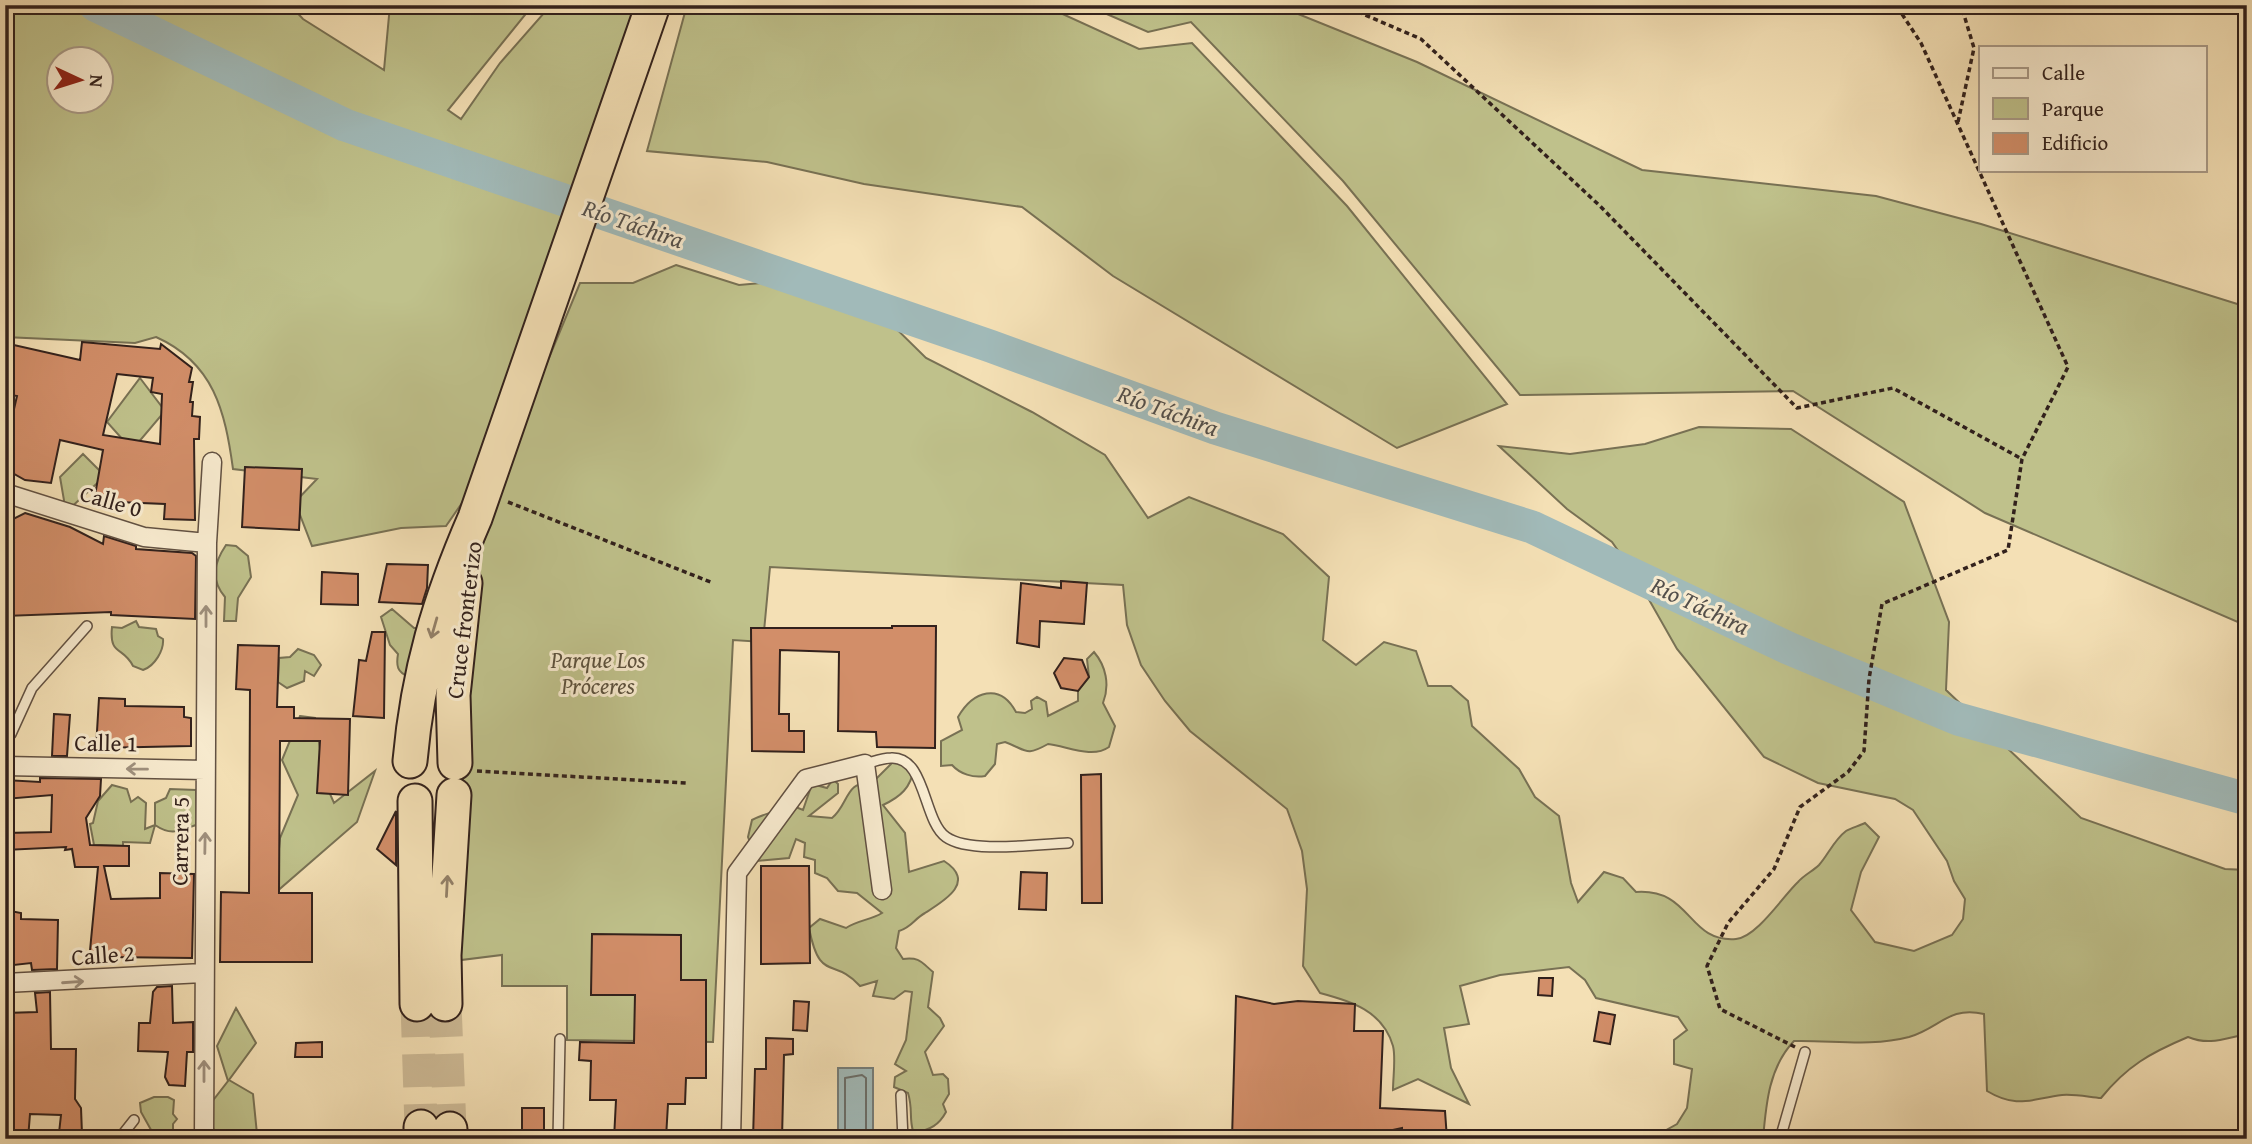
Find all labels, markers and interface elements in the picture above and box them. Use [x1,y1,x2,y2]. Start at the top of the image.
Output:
north arrow [46,46,116,116]
legend [1979,46,2206,172]
text: Calle [2042,57,2085,88]
text: N [83,74,111,89]
text: Parque [2042,93,2104,124]
text: Edificio [2042,127,2108,158]
water label: Río Táchira [577,190,688,257]
water label: Río Táchira [1112,376,1223,445]
street label: Calle 0 [76,476,146,525]
street label: Cruce fronterizo [437,539,490,701]
water label: Río Táchira [1644,567,1755,644]
one-way arrow [199,604,213,627]
one-way arrow [426,617,439,639]
park label: Parque Los Próceres [550,643,646,702]
street label: Calle 1 [74,725,138,760]
one-way arrow [126,762,149,775]
street label: Carrera 5 [162,796,197,886]
one-way arrow [198,832,212,855]
one-way arrow [441,875,454,898]
street label: Calle 2 [70,936,136,973]
one-way arrow [62,975,85,988]
one-way arrow [197,1059,211,1082]

